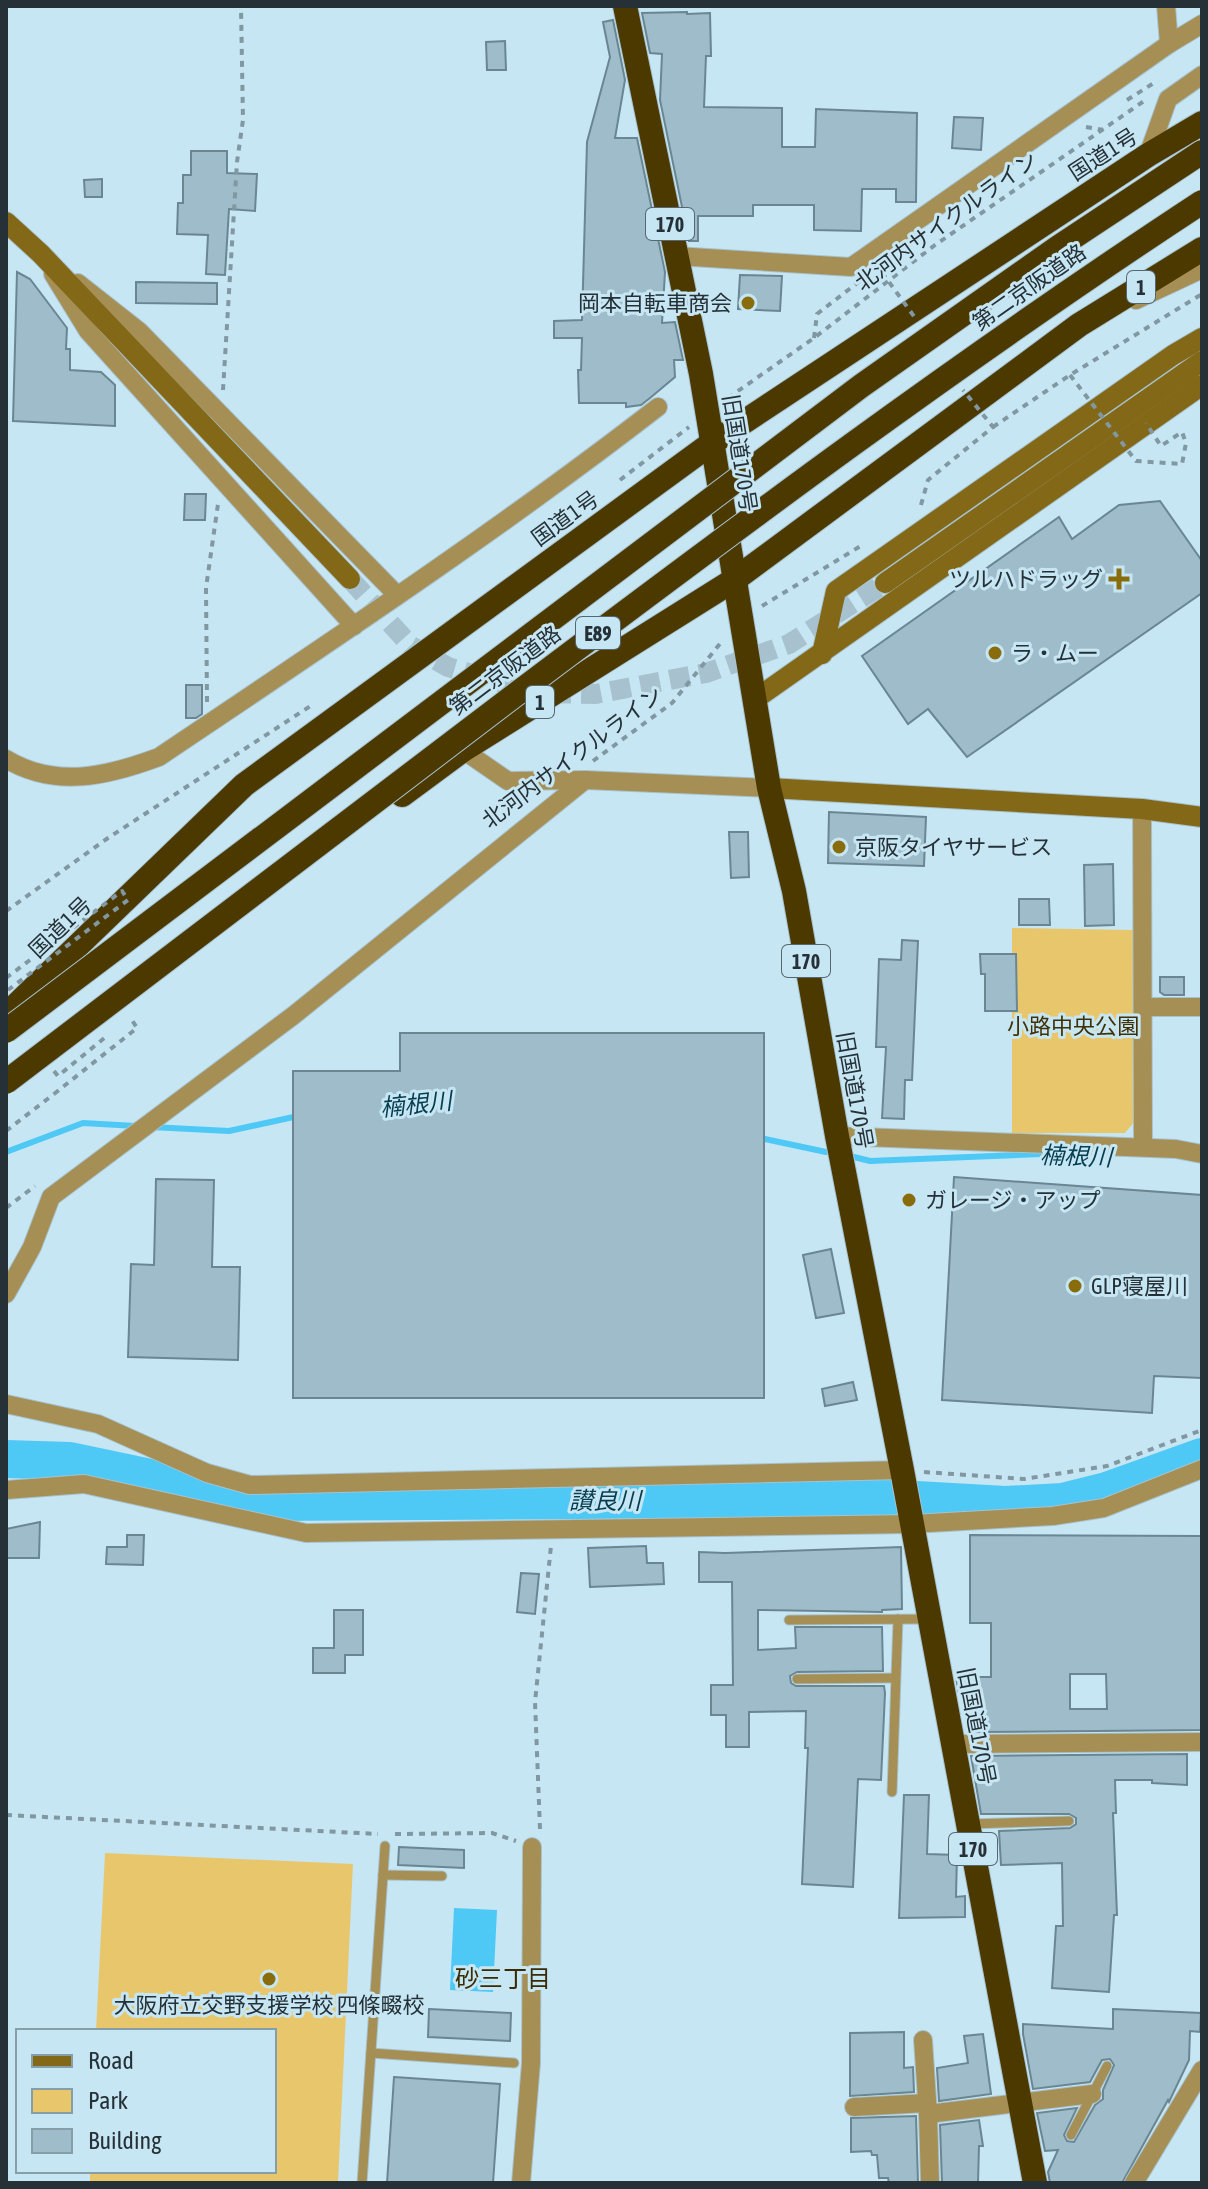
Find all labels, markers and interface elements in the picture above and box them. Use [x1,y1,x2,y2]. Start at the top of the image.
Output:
street label: 国道1号 [1064,122,1142,186]
street label: 北河内サイクルライン [850,146,1042,296]
road number: 170 [646,208,694,240]
street label: 第二京阪道路 [967,238,1091,336]
road number: 1 [1127,271,1155,303]
place label: 岡本自転車商会 [578,290,732,316]
marker: 岡本自転車商会 [739,294,757,312]
street label: 旧国道170号 [718,392,762,514]
street label: 国道1号 [526,485,604,551]
place label: ツルハドラッグ [949,566,1103,592]
marker: ツルハドラッグ [1110,570,1128,588]
road number: E89 [576,617,620,649]
street label: 第二京阪道路 [444,620,566,720]
place label: ラ・ムー [1011,640,1099,666]
marker: ラ・ムー [986,644,1004,662]
street label: 北河内サイクルライン [477,681,667,833]
road number: 1 [526,686,554,718]
place label: 京阪タイヤサービス [855,834,1052,860]
marker: 京阪タイヤサービス [830,838,848,856]
street label: 国道1号 [24,891,96,963]
road number: 170 [782,945,830,977]
park label: 小路中央公園 [1007,1013,1139,1039]
street label: 旧国道170号 [832,1029,878,1151]
water label: 楠根川 [379,1086,456,1121]
water label: 楠根川 [1040,1141,1115,1171]
place label: ガレージ・アップ [925,1187,1101,1213]
marker: ガレージ・アップ [900,1191,918,1209]
place label: GLP寝屋川 [1091,1273,1188,1299]
marker: GLP寝屋川 [1066,1277,1084,1295]
water label: 讃良川 [569,1487,644,1514]
street label: 旧国道170号 [953,1665,1001,1787]
road number: 170 [949,1833,997,1865]
district label: 砂三丁目 [455,1965,551,1992]
marker: 大阪府立交野支援学校 四條畷校 [260,1970,278,1988]
place label: 大阪府立交野支援学校 四條畷校 [113,1992,425,2018]
legend [16,2029,276,2173]
text: Road [88,2047,134,2074]
text: Park [88,2087,129,2114]
text: Building [88,2127,162,2154]

